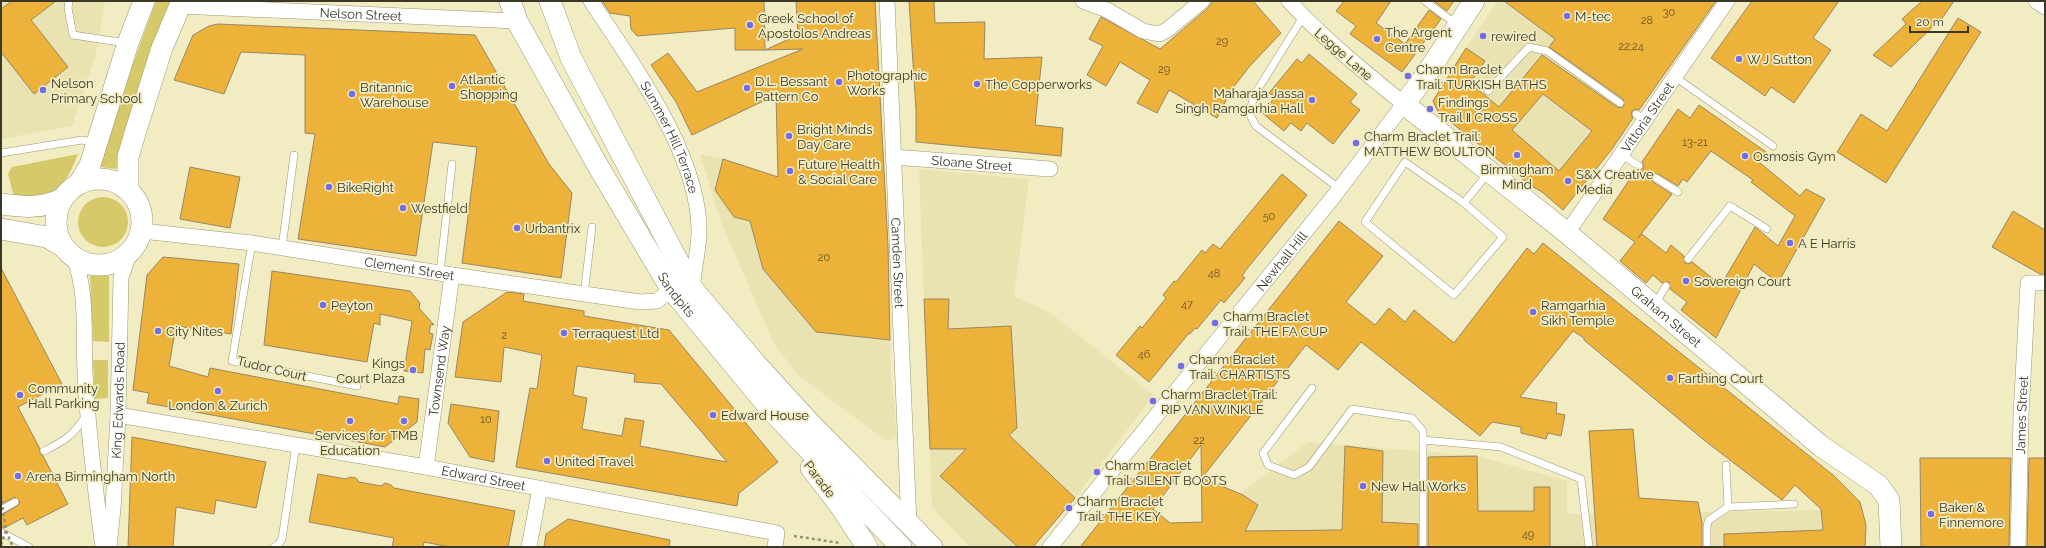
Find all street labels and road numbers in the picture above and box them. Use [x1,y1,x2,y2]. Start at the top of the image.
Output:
street label: Nelson Street [319,5,403,24]
street label: Legge Lane [1312,25,1376,84]
street label: Summer Hill Terrace [637,79,701,195]
street label: Vittoria Street [1618,79,1677,155]
street label: Sloane Street [931,153,1013,174]
street label: Camden Street [888,217,907,309]
street label: Newhall Hill [1253,228,1311,294]
street label: Clement Street [363,254,456,283]
street label: Sandpits [655,270,698,320]
street label: Graham Street [1628,283,1705,351]
street label: Townsend Way [426,325,453,417]
street label: King Edwards Road [109,342,128,459]
street label: Tudor Court [235,353,309,384]
street label: James Street [2013,375,2031,454]
street label: Parade [801,458,839,501]
street label: Edward Street [440,463,527,494]

